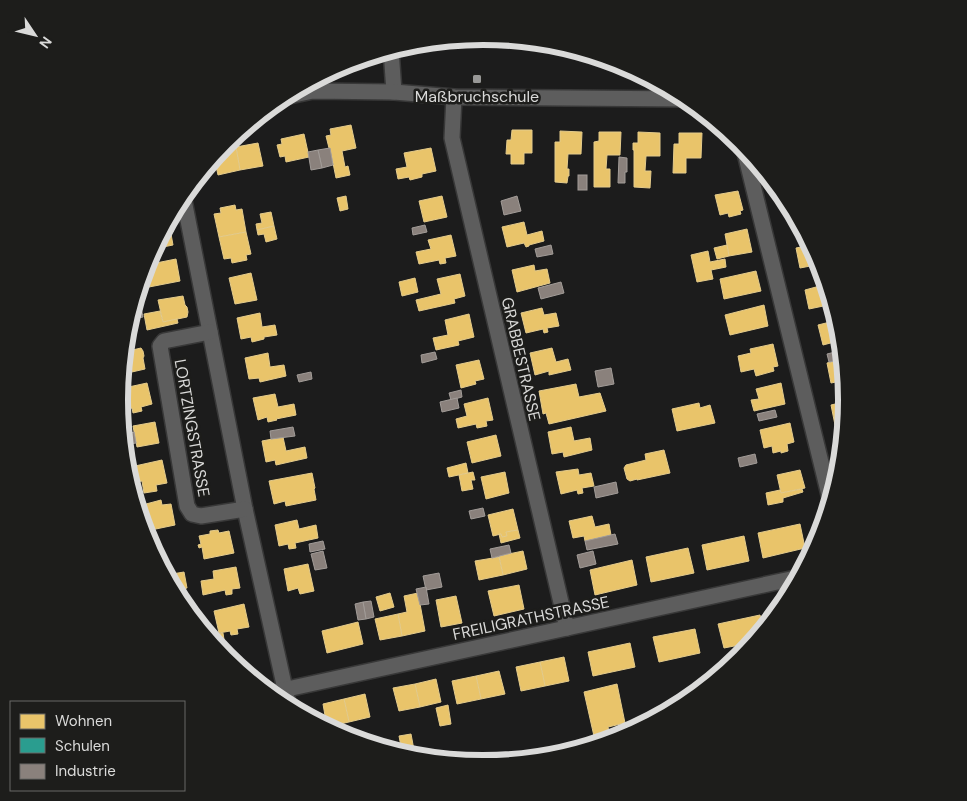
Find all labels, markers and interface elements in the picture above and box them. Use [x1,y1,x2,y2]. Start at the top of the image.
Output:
north arrow [10,10,60,60]
text: N [35,33,56,52]
marker: Maßbruchschule [471,73,483,85]
place label: Maßbruchschule [415,86,539,107]
street label: GRABBESTRASSE [497,295,545,423]
street label: LORTZINGSTRASSE [170,357,214,499]
street label: FREILIGRATHSTRASSE [451,591,611,645]
legend [10,701,185,791]
text: Wohnen [55,711,112,731]
text: Schulen [55,736,110,756]
text: Industrie [55,761,116,781]

